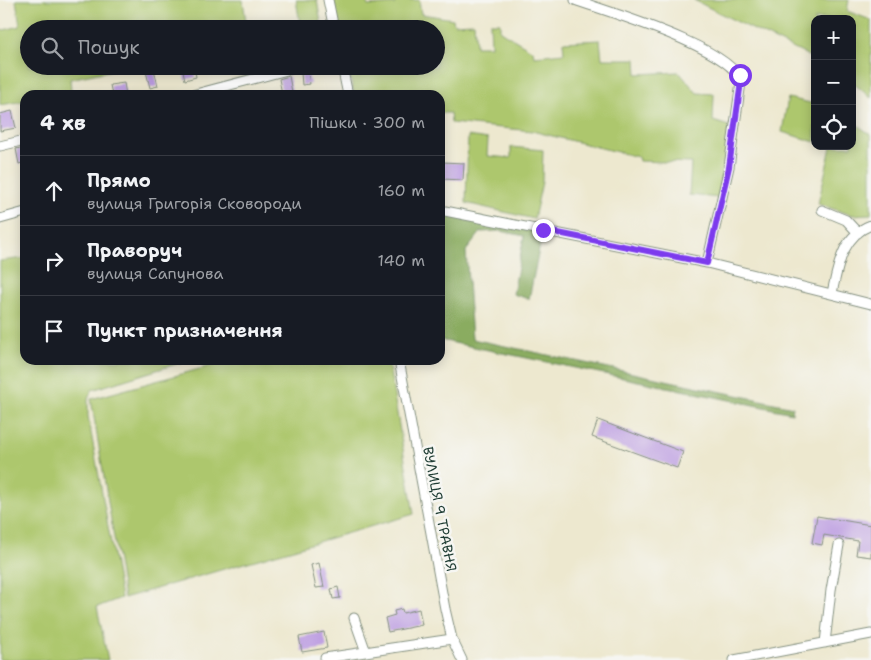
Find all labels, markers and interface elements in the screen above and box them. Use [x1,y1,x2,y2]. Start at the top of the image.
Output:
map controls [811,15,856,150]
button: + [811,15,856,60]
search box [20,20,445,75]
icon: search [38,34,66,62]
text: Пошук [78,35,140,60]
button: − [811,60,856,105]
route start [729,64,752,87]
button: locate [811,105,856,150]
text: 4 хв [40,109,86,137]
text: Пішки · 300 m [309,112,425,133]
text: Прямо [87,168,151,193]
icon: ahead [40,177,68,205]
text: 160 m [378,180,425,201]
text: вулиця Григорія Сковороди [87,193,302,214]
route end [532,219,555,242]
text: Праворуч [87,238,182,263]
icon: right [40,247,68,275]
text: 140 m [378,250,425,271]
text: вулиця Сапунова [87,263,223,284]
icon: arrive [40,317,68,345]
text: Пункт призначення [87,318,283,343]
street label: ВУЛИЦЯ 9 ТРАВНЯ [419,445,461,573]

